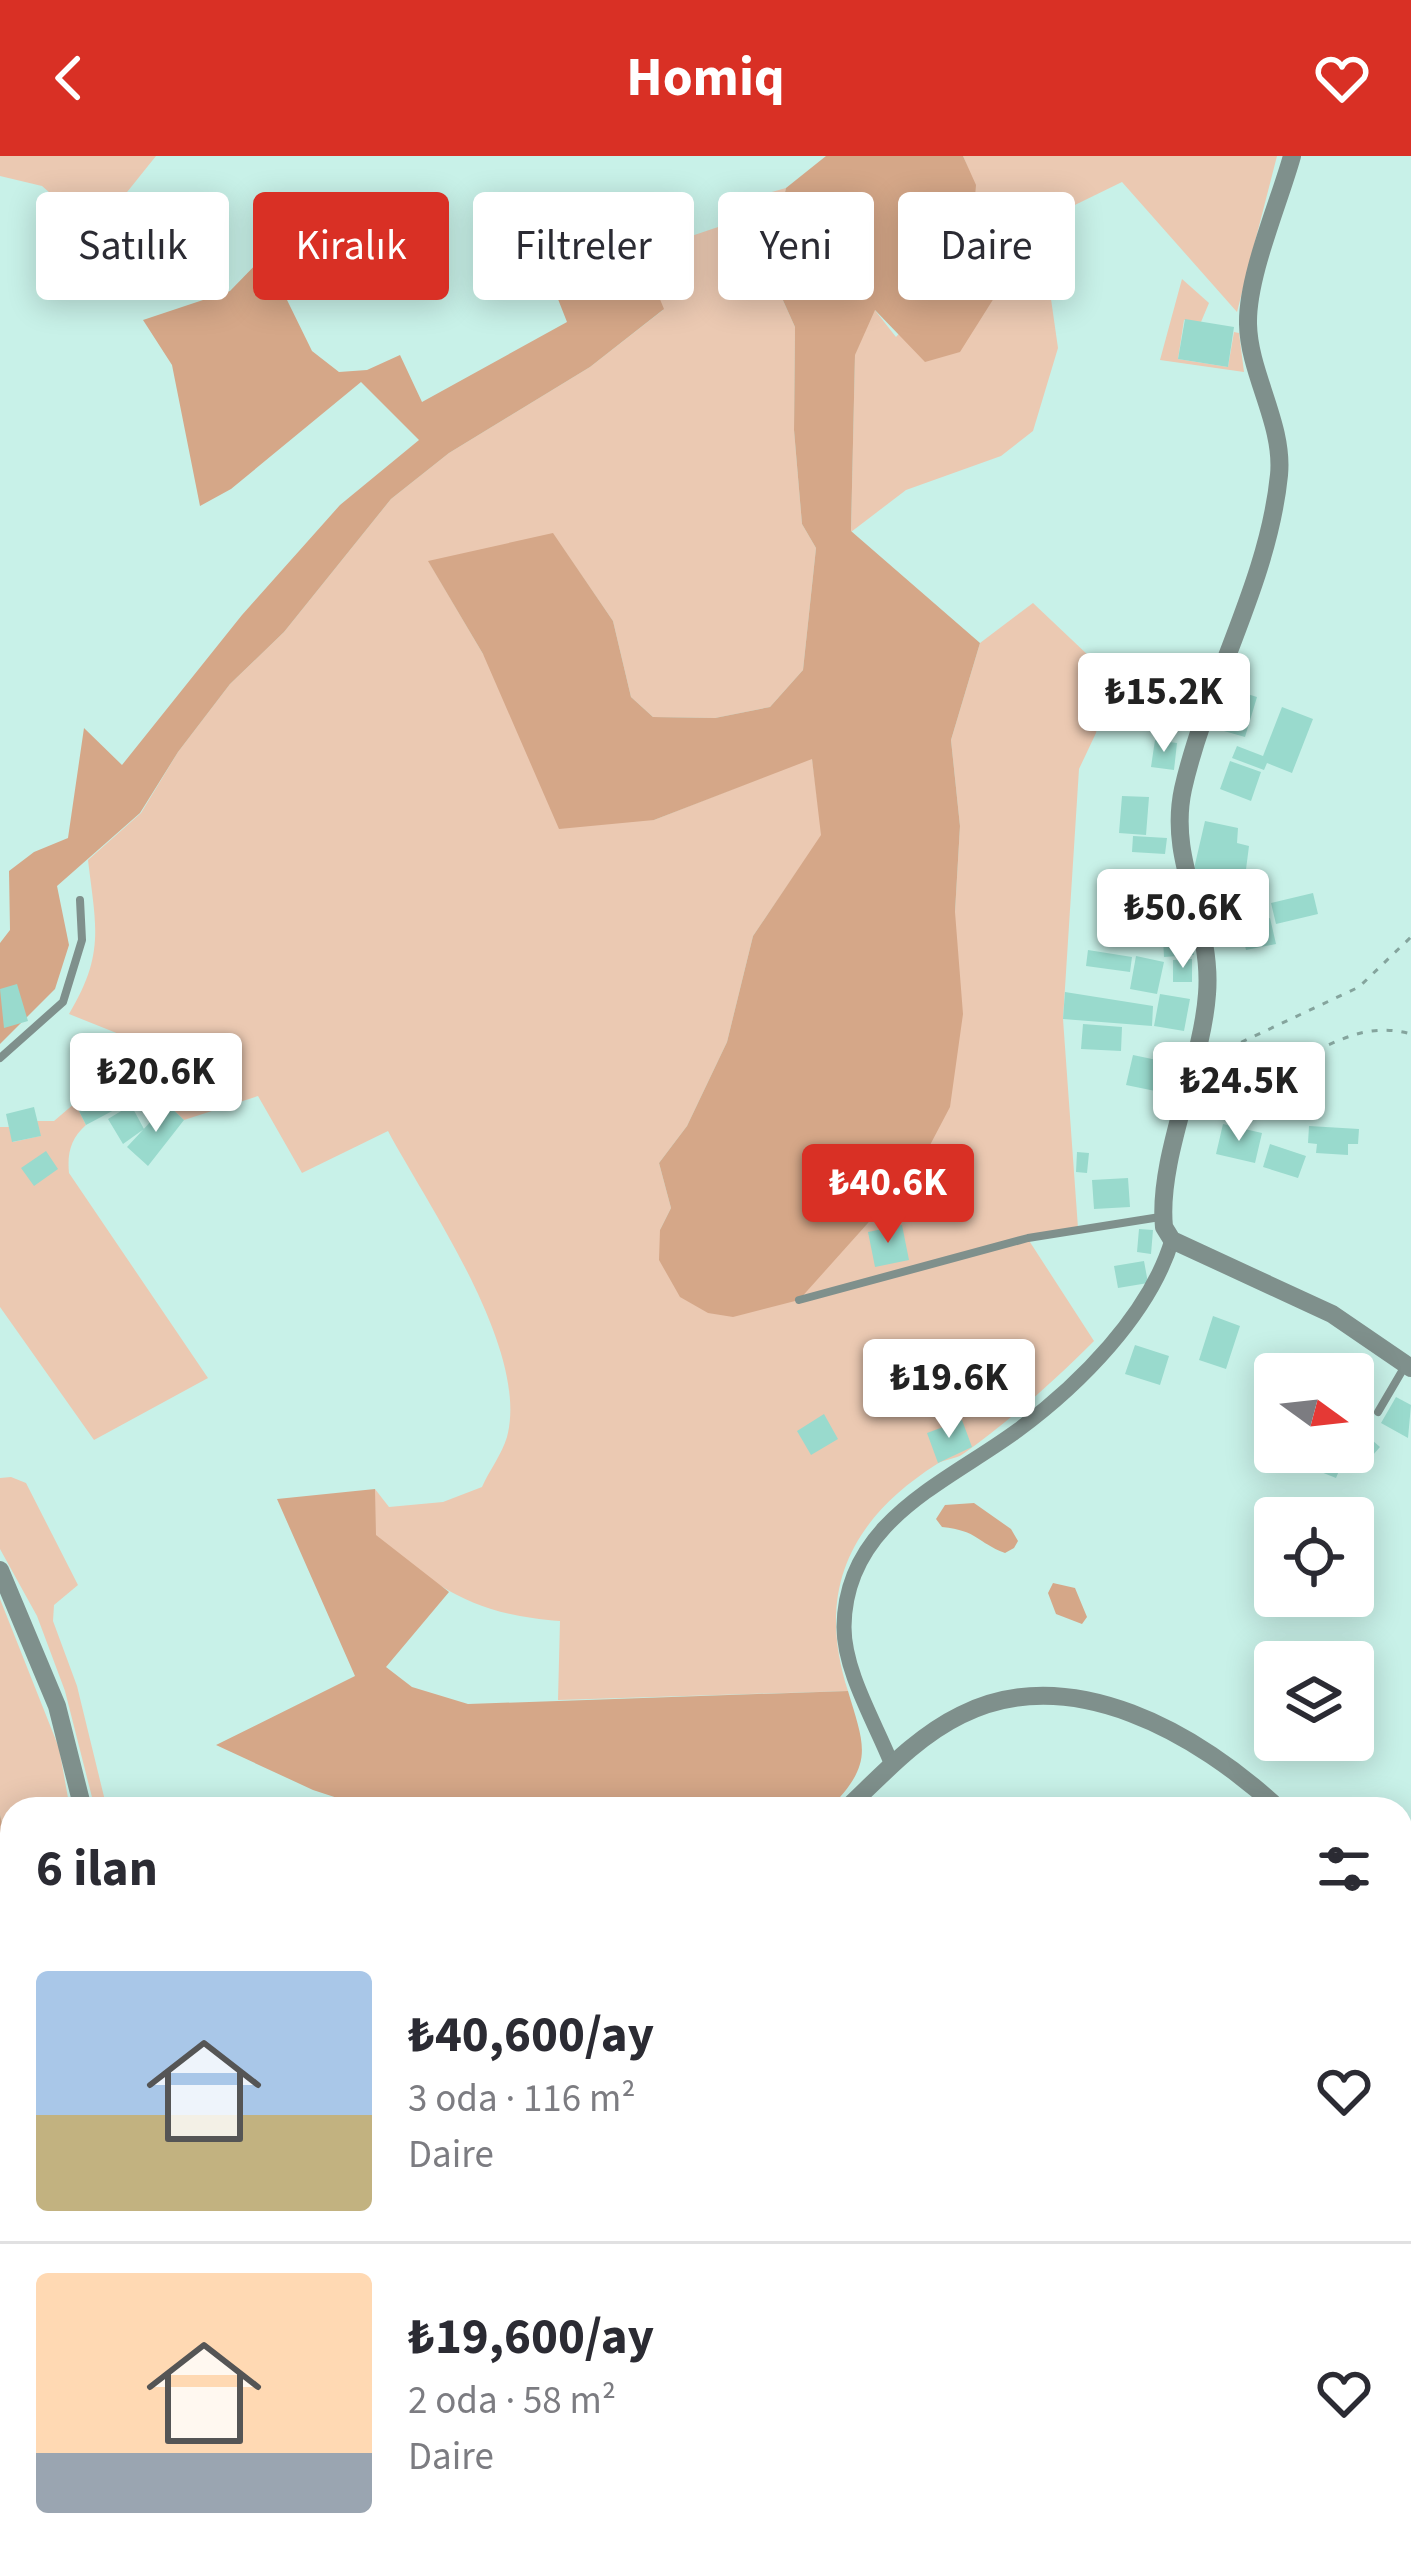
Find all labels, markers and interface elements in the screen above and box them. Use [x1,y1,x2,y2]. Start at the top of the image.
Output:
text: Homiq [626,40,785,117]
icon: back [36,45,102,111]
icon: heart [1309,45,1375,111]
chip: Satılık [36,192,229,300]
chip: Kiralık [253,192,449,300]
chip: Filtreler [473,192,694,300]
chip: Yeni [718,192,874,300]
chip: Daire [898,192,1075,300]
pin: ₺15.2K [1066,653,1262,755]
text: ₺15.2K [1105,664,1223,720]
pin: ₺50.6K [1085,869,1281,971]
text: ₺50.6K [1124,880,1242,936]
pin: ₺20.6K [58,1033,254,1135]
pin: ₺24.5K [1141,1042,1337,1144]
text: ₺20.6K [97,1044,215,1100]
text: ₺24.5K [1180,1053,1298,1109]
pin: ₺40.6K [790,1144,986,1246]
text: ₺40.6K [829,1155,947,1211]
pin: ₺19.6K [851,1339,1047,1441]
text: ₺19.6K [890,1350,1008,1406]
north arrow [1254,1353,1374,1473]
map controls [1254,1353,1374,1761]
button: locate [1254,1497,1374,1617]
button: layers [1254,1641,1374,1761]
text: 6 ilan [36,1833,158,1905]
icon: filters [1311,1836,1377,1902]
text: ₺40,600/ay [408,1999,654,2071]
icon: home [132,2019,276,2163]
icon: heart [1311,2058,1377,2124]
text: 3 oda · 116 m² [408,2071,636,2127]
text: Daire [408,2127,494,2183]
text: ₺19,600/ay [408,2301,654,2373]
icon: home [132,2321,276,2465]
icon: heart [1311,2360,1377,2426]
text: 2 oda · 58 m² [408,2373,616,2429]
text: Daire [408,2429,494,2485]

